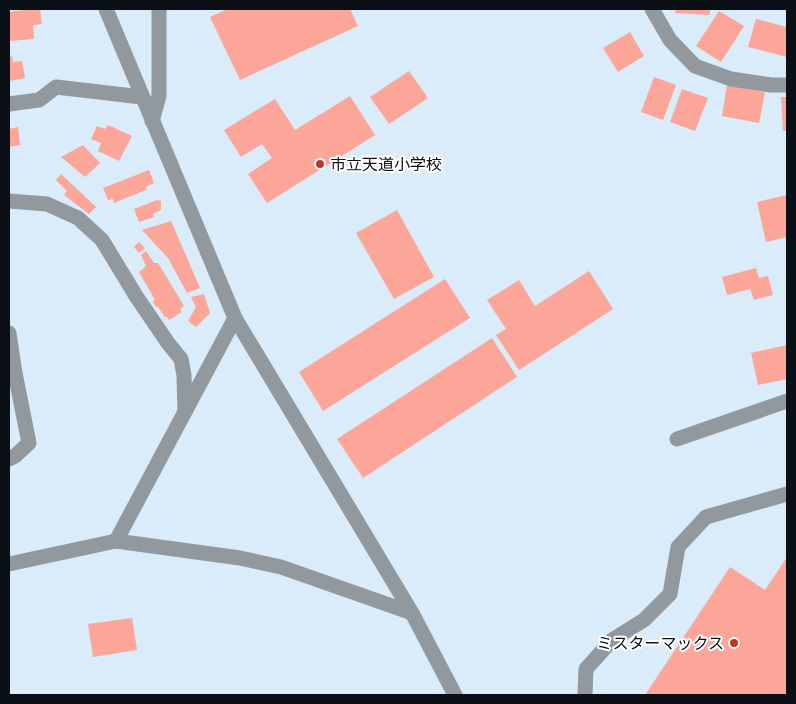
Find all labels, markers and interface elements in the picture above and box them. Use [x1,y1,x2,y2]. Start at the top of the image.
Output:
place label: 市立天道小学校 [330,156,442,173]
marker: 市立天道小学校 [314,158,326,170]
place label: ミスターマックス [596,635,724,652]
marker: ミスターマックス [728,637,740,649]

